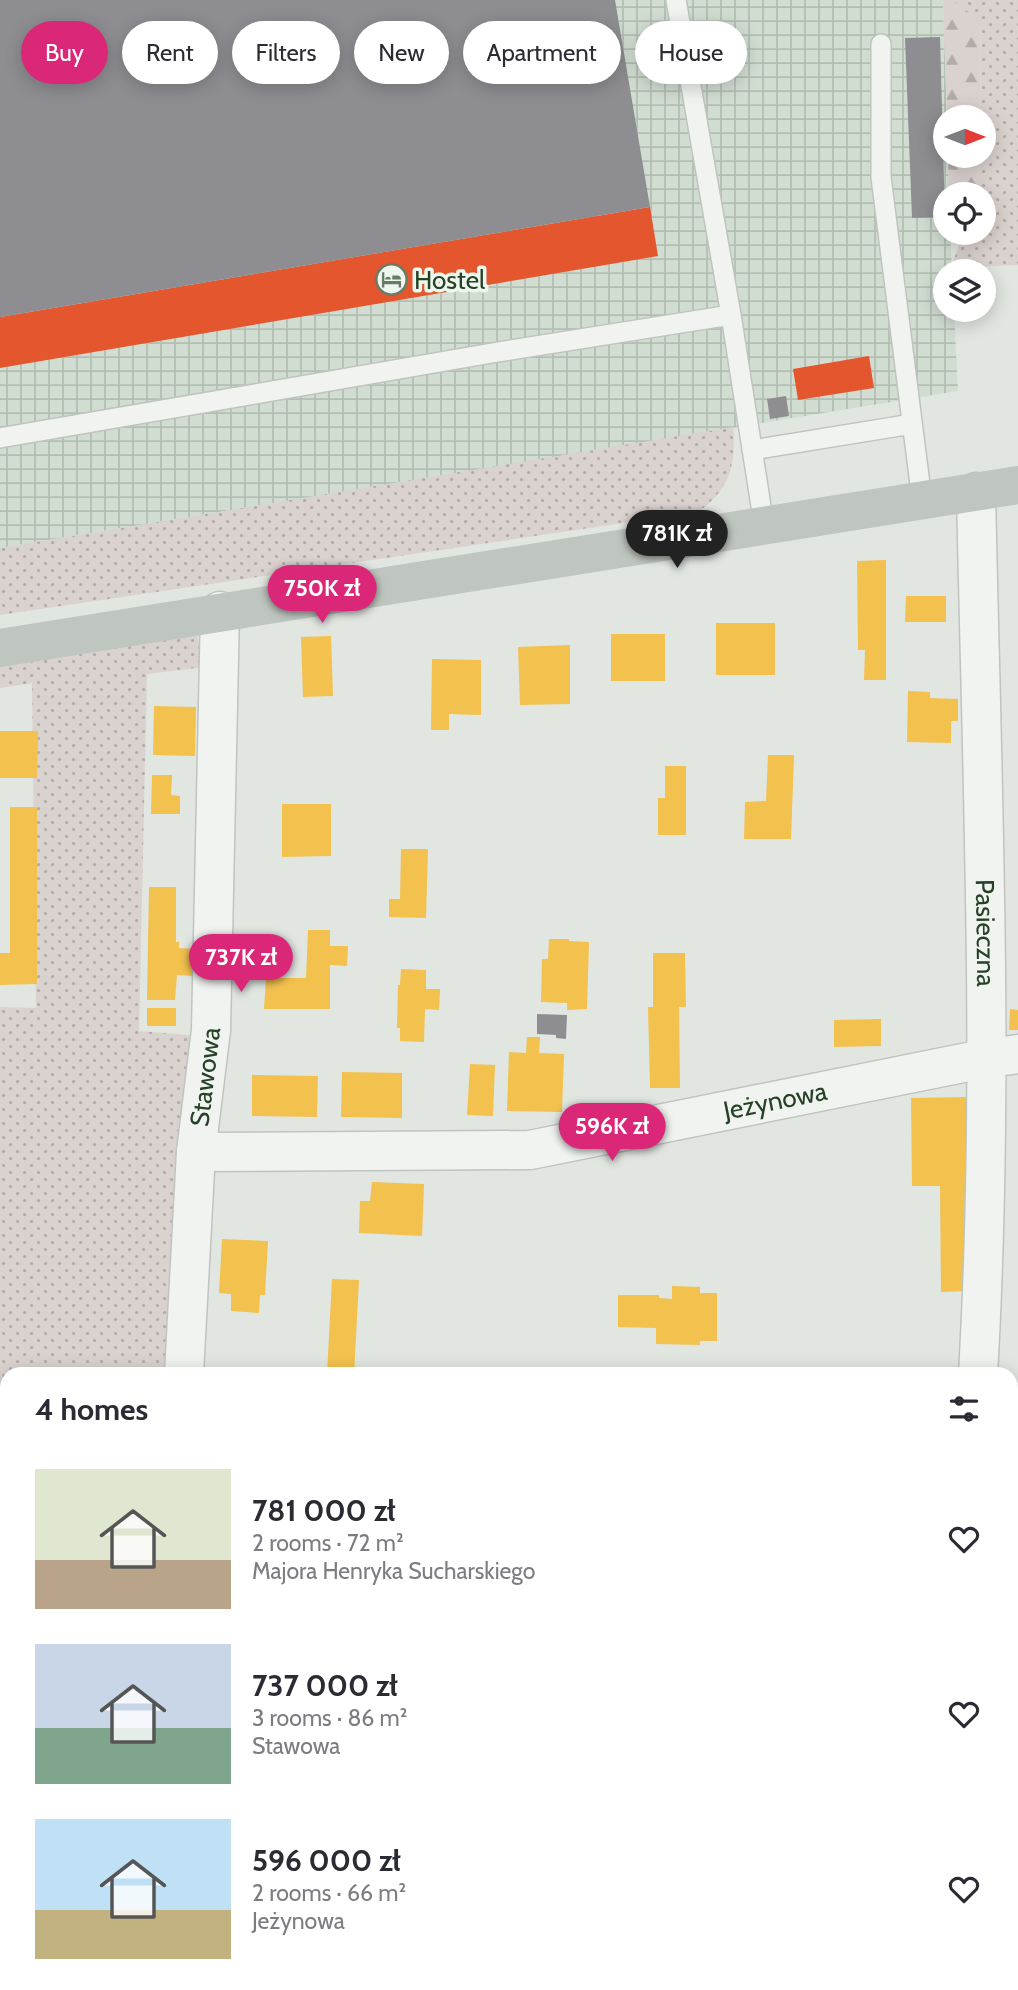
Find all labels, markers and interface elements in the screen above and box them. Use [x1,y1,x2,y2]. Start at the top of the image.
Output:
chip: Buy [21,21,108,84]
chip: Rent [122,21,218,84]
chip: Filters [232,21,340,84]
chip: New [354,21,449,84]
chip: Apartment [463,21,621,84]
chip: House [635,21,747,84]
north arrow [933,105,996,168]
map controls [933,105,996,322]
button: locate [933,182,996,245]
button: layers [933,259,996,322]
hotel icon: Hostel [374,263,408,297]
place label: Hostel [414,264,485,296]
pin: 781K zł [612,510,742,570]
text: 781K zł [642,519,712,547]
pin: 750K zł [257,566,387,625]
text: 750K zł [284,574,360,602]
street label: Pasieczna [969,879,1002,987]
pin: 737K zł [176,934,306,994]
text: 737K zł [205,943,277,971]
street label: Stawowa [183,1025,227,1128]
street label: Jeżynowa [720,1075,830,1127]
pin: 596K zł [547,1104,677,1163]
text: 596K zł [575,1112,649,1140]
icon: filters [945,1390,983,1428]
text: 4 homes [35,1391,148,1428]
text: 781 000 zł [252,1492,395,1529]
icon: home [91,1497,175,1581]
icon: heart [945,1520,983,1558]
text: 2 rooms · 72 m² [252,1529,404,1557]
text: Majora Henryka Sucharskiego [252,1557,535,1585]
text: 737 000 zł [252,1667,398,1704]
icon: home [91,1672,175,1756]
icon: heart [945,1695,983,1733]
text: 3 rooms · 86 m² [252,1704,407,1732]
text: Stawowa [252,1732,340,1760]
text: 596 000 zł [252,1842,401,1879]
icon: home [91,1847,175,1931]
icon: heart [945,1870,983,1908]
text: 2 rooms · 66 m² [252,1879,406,1907]
text: Jeżynowa [252,1907,345,1935]

